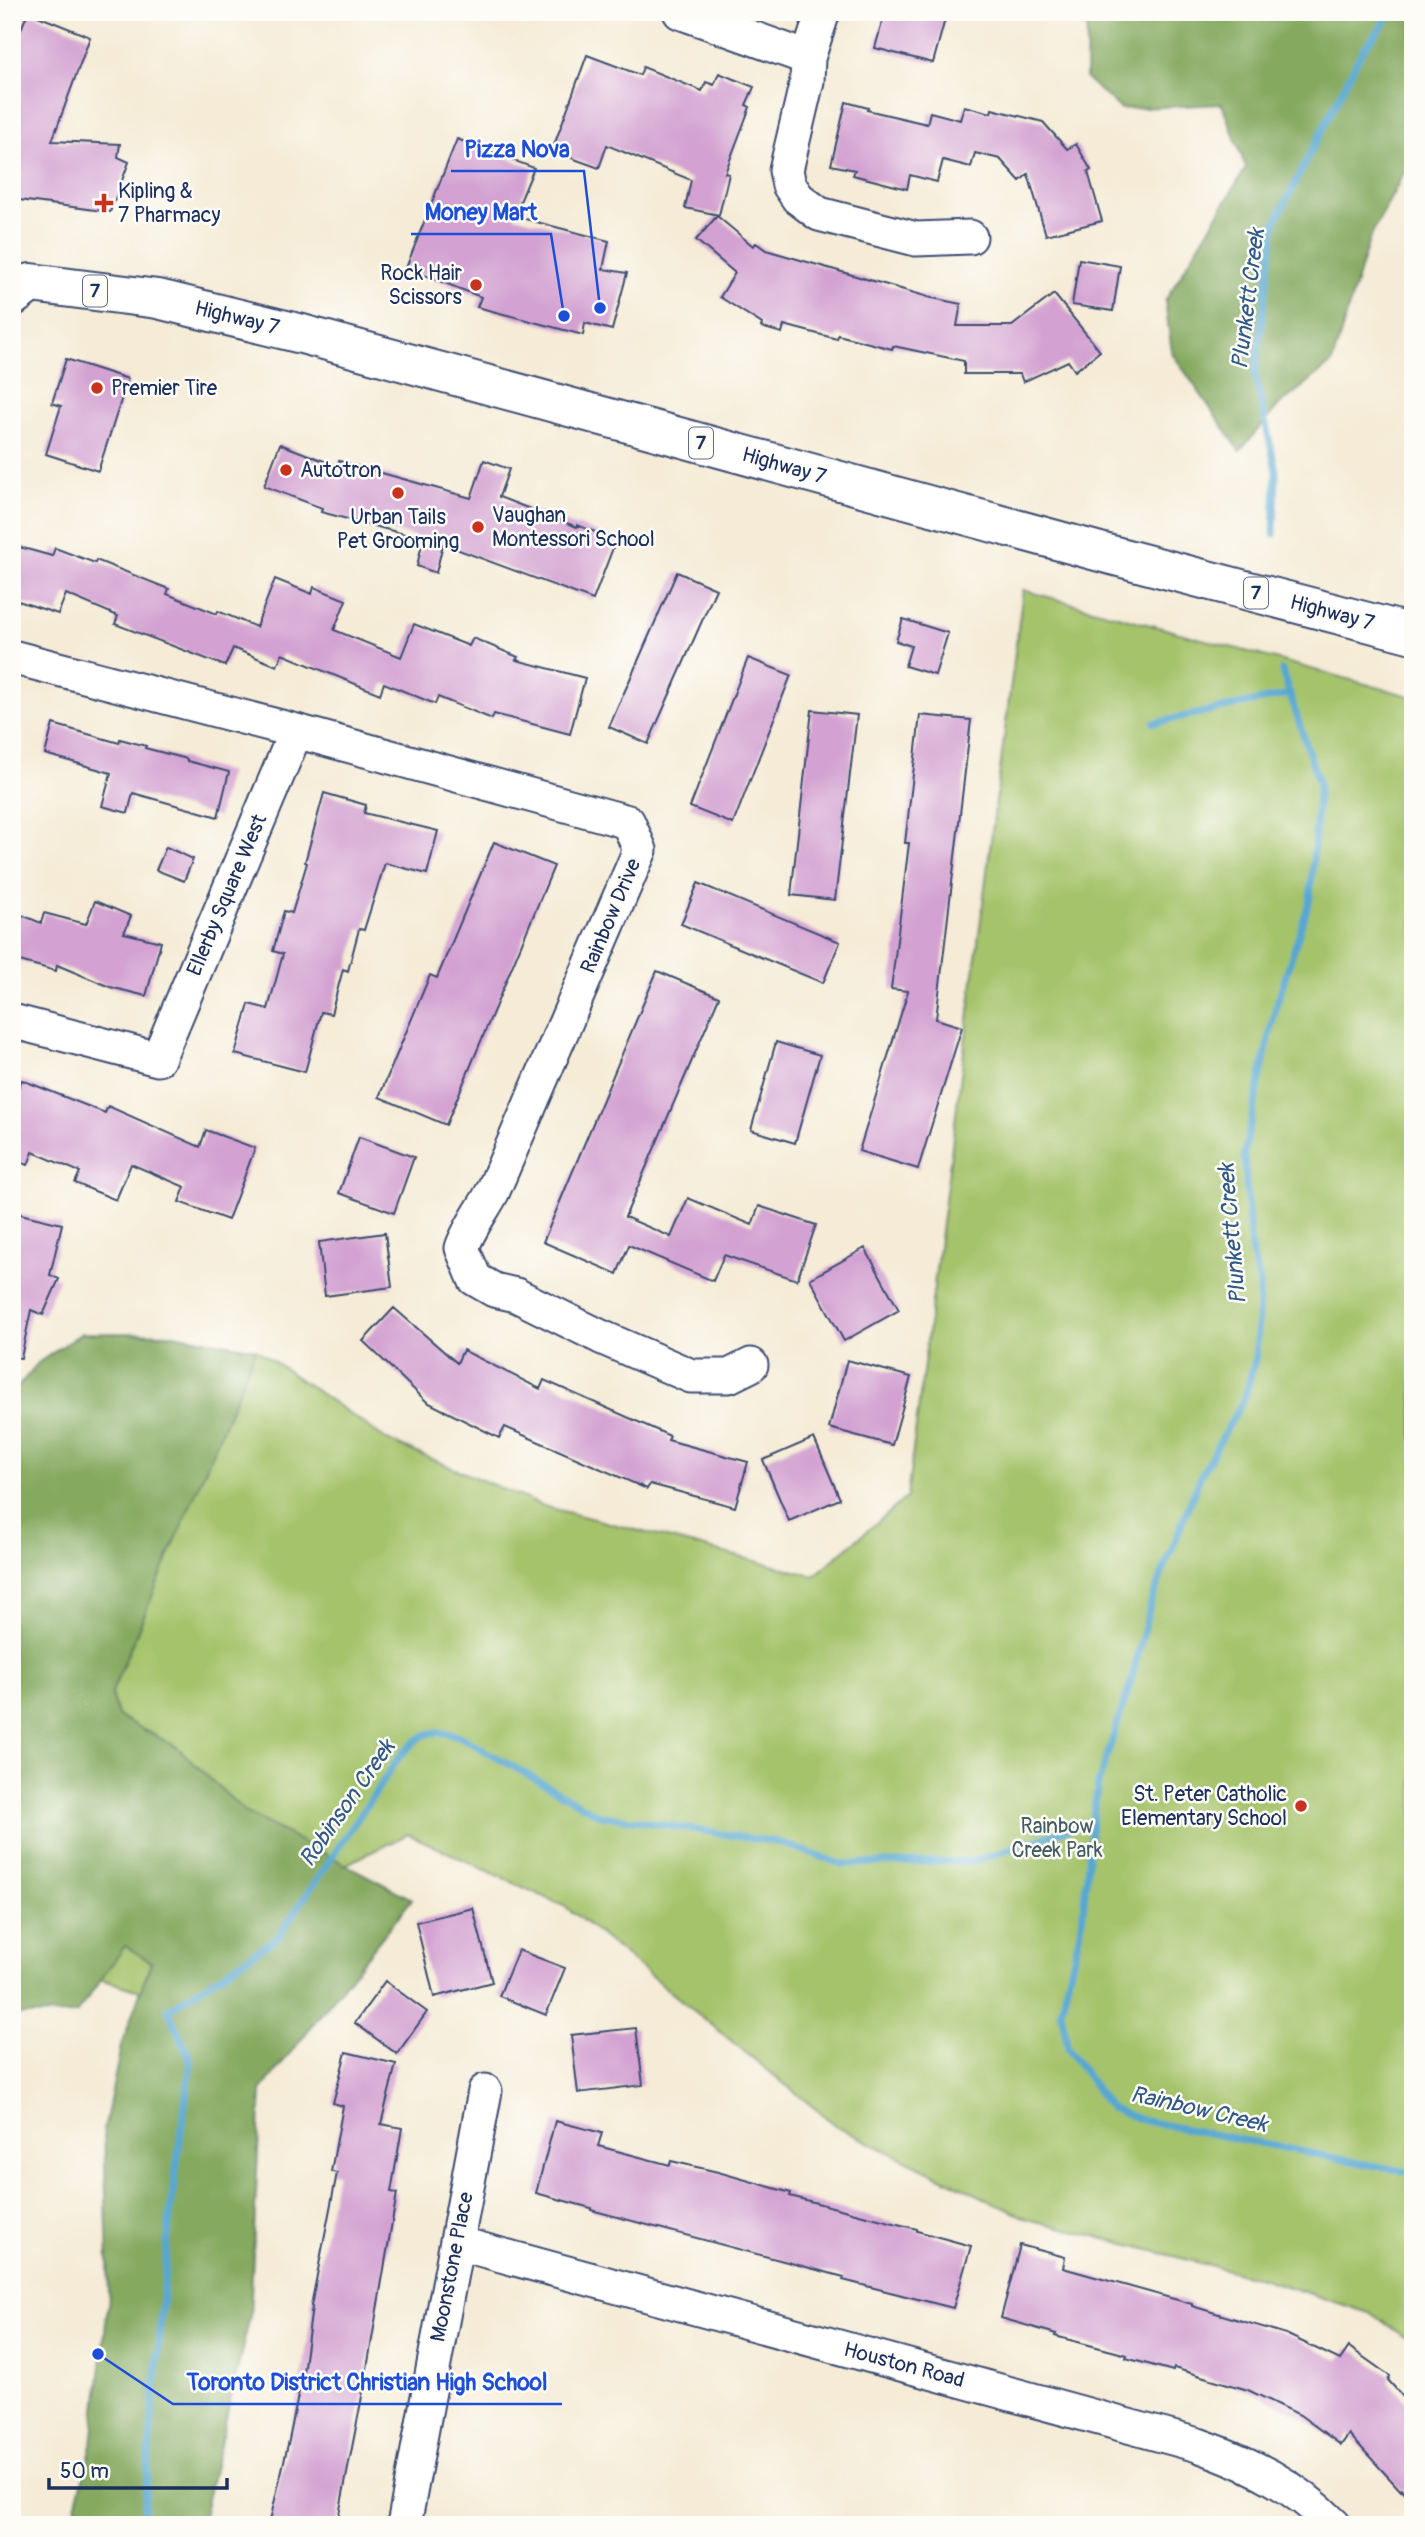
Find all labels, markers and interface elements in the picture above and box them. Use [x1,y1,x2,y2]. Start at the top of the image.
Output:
callout: Pizza Nova [451,127,584,171]
text: Pizza Nova [464,135,570,164]
place label: Kipling & 7 Pharmacy [118,178,220,229]
callout: Money Mart [411,190,551,234]
marker: Kipling & 7 Pharmacy [96,195,112,211]
text: Money Mart [425,198,538,227]
water label: Plunkett Creek [1225,225,1271,371]
place label: Rock Hair Scissors [380,260,463,311]
road number: 7 [83,276,107,306]
marker: Rock Hair Scissors [468,277,484,293]
street label: Highway 7 [192,294,282,342]
place label: Premier Tire [111,375,218,402]
marker: Premier Tire [89,380,105,396]
road number: 7 [689,428,713,458]
street label: Highway 7 [739,441,829,491]
place label: Autotron [300,457,382,484]
marker: Autotron [278,462,294,478]
marker: Urban Tails Pet Grooming [390,485,406,501]
place label: Vaughan Montessori School [492,502,655,553]
place label: Urban Tails Pet Grooming [337,504,459,555]
marker: Vaughan Montessori School [470,519,486,535]
road number: 7 [1244,578,1268,608]
street label: Highway 7 [1287,589,1377,637]
street label: Ellerby Square West [181,810,273,980]
street label: Rainbow Drive [575,854,648,978]
water label: Plunkett Creek [1211,1160,1253,1306]
water label: Robinson Creek [293,1732,403,1872]
place label: St. Peter Catholic Elementary School [1121,1781,1287,1832]
marker: St. Peter Catholic Elementary School [1293,1798,1309,1814]
park label: Rainbow Creek Park [1012,1813,1103,1864]
water label: Rainbow Creek [1128,2079,1272,2139]
street label: Moonstone Place [424,2189,480,2344]
street label: Houston Road [841,2336,967,2394]
callout: Toronto District Christian High School [173,2360,562,2404]
text: Toronto District Christian High School [186,2368,547,2397]
scale bar [49,2446,228,2490]
text: 50 m [60,2458,109,2485]

